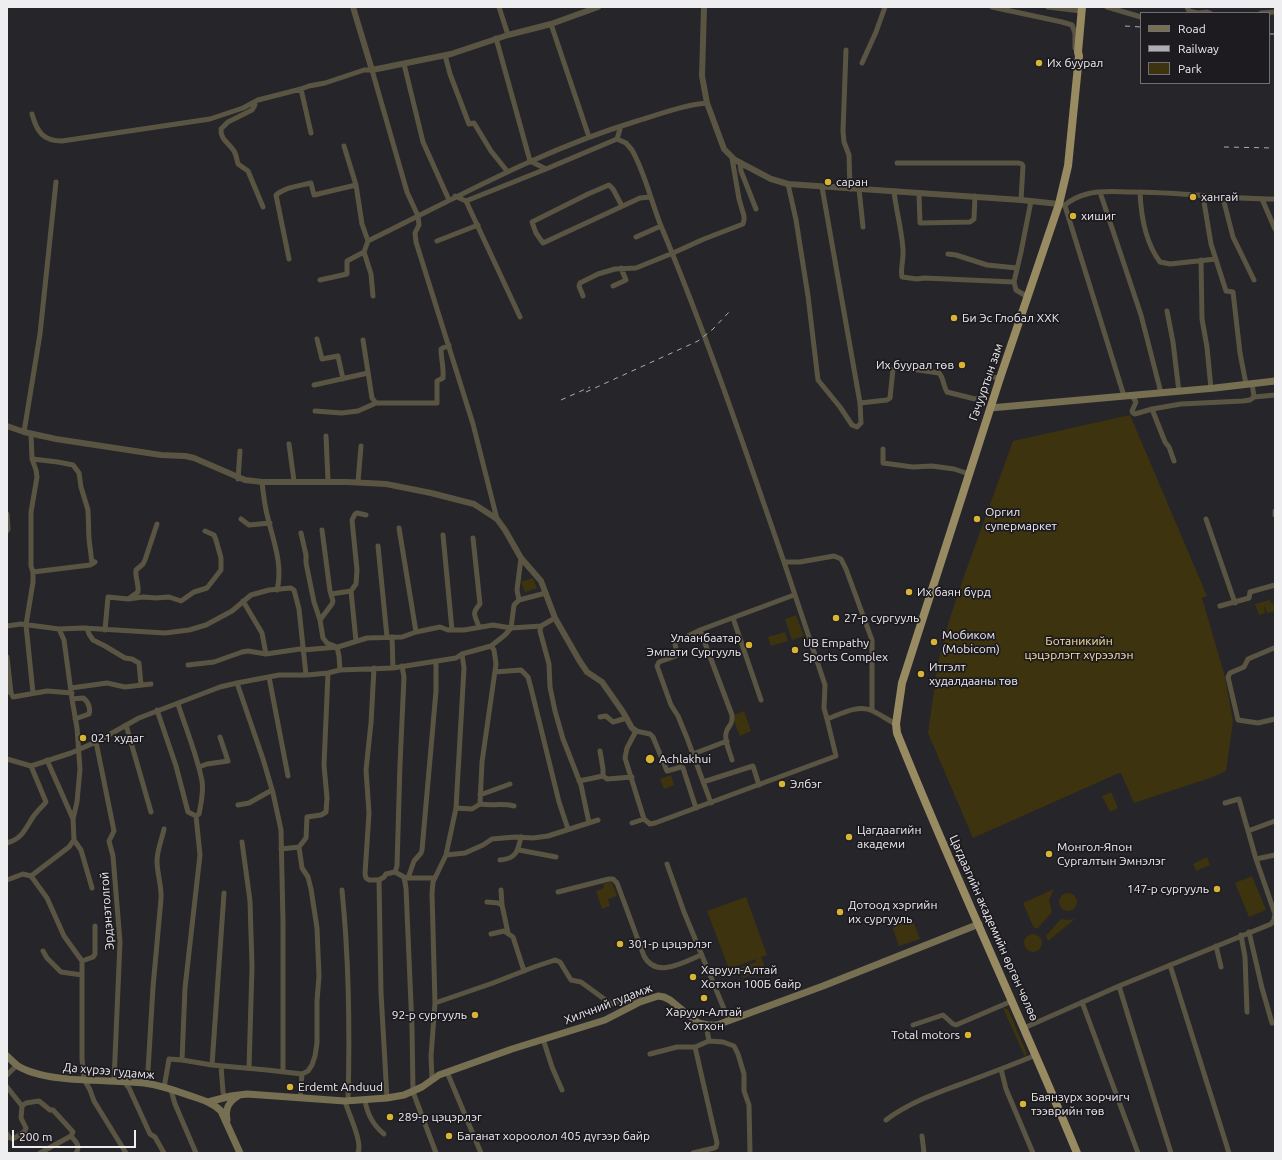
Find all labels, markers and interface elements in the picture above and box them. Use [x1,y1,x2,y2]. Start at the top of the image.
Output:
legend [1140,12,1270,84]
text: Road [1178,22,1206,35]
text: Railway [1178,42,1219,55]
place label: Их буурал [1047,56,1103,70]
marker: Их буурал [1034,58,1044,68]
text: Park [1178,62,1202,75]
place label: саран [836,175,868,189]
marker: саран [823,177,833,187]
place label: хангай [1201,190,1238,204]
marker: хангай [1188,192,1198,202]
place label: хишиг [1081,209,1116,223]
marker: хишиг [1068,211,1078,221]
place label: Би Эс Глобал ХХК [962,311,1059,325]
marker: Би Эс Глобал ХХК [949,313,959,323]
street label: Гачууртын зам [966,341,1006,423]
place label: Их буурал төв [876,358,954,372]
marker: Их буурал төв [957,360,967,370]
place label: Оргил супермаркет [985,505,1057,533]
marker: Оргил супермаркет [972,514,982,524]
place label: Их баян бүрд [917,585,991,599]
marker: Их баян бүрд [904,587,914,597]
place label: 27-р сургууль [844,611,919,625]
marker: 27-р сургууль [831,613,841,623]
place label: Мобиком (Mobicom) [942,628,1000,656]
place label: Улаанбаатар Эмпати Сургууль [647,631,741,659]
park label: Ботаникийн цэцэрлэгт хүрээлэн [1025,634,1133,662]
place label: UB Empathy Sports Complex [803,636,888,664]
marker: Мобиком (Mobicom) [929,637,939,647]
marker: Улаанбаатар Эмпати Сургууль [744,640,754,650]
marker: UB Empathy Sports Complex [790,645,800,655]
place label: Итгэлт худалдааны төв [929,660,1018,688]
marker: Итгэлт худалдааны төв [916,669,926,679]
place label: 021 худаг [91,731,144,745]
marker: 021 худаг [78,733,88,743]
place label: Achlakhui [659,752,711,766]
marker: Achlakhui [644,753,656,765]
place label: Элбэг [790,777,822,791]
marker: Элбэг [777,779,787,789]
place label: Цагдаагийн академи [857,823,921,851]
marker: Цагдаагийн академи [844,832,854,842]
street label: Цагдаагийн академийн өргөн чөлөө [946,833,1042,1023]
place label: Монгол-Япон Сургалтын Эмнэлэг [1057,840,1166,868]
marker: Монгол-Япон Сургалтын Эмнэлэг [1044,849,1054,859]
street label: Эрдэнэтолгой [97,871,117,951]
place label: 147-р сургууль [1127,882,1209,896]
marker: 147-р сургууль [1212,884,1222,894]
place label: Дотоод хэргийн их сургууль [848,898,937,926]
marker: Дотоод хэргийн их сургууль [835,907,845,917]
place label: 301-р цэцэрлэг [628,937,712,951]
marker: 301-р цэцэрлэг [615,939,625,949]
place label: Харуул-Алтай Хотхон 100Б байр [701,963,801,991]
marker: Харуул-Алтай Хотхон 100Б байр [688,972,698,982]
street label: Хилчний гудамж [562,981,654,1027]
marker: Харуул-Алтай Хотхон [699,993,709,1003]
place label: Харуул-Алтай Хотхон [666,1005,742,1033]
place label: 92-р сургууль [392,1008,467,1022]
marker: 92-р сургууль [470,1010,480,1020]
place label: Total motors [891,1028,960,1042]
marker: Total motors [963,1030,973,1040]
street label: Да хүрээ гудамж [63,1060,155,1082]
place label: Erdemt Anduud [298,1080,383,1094]
marker: Erdemt Anduud [285,1082,295,1092]
place label: Баянзүрх зорчигч тээврийн төв [1031,1090,1130,1118]
marker: Баянзүрх зорчигч тээврийн төв [1018,1099,1028,1109]
place label: 289-р цэцэрлэг [398,1110,482,1124]
marker: 289-р цэцэрлэг [385,1112,395,1122]
scale bar [14,1122,138,1148]
place label: Баганат хороолол 405 дүгээр байр [457,1129,650,1143]
text: 200 m [19,1130,52,1143]
marker: Баганат хороолол 405 дүгээр байр [444,1131,454,1141]

